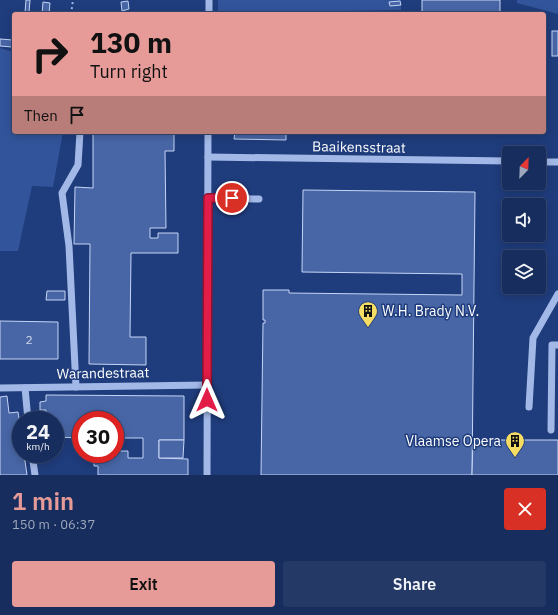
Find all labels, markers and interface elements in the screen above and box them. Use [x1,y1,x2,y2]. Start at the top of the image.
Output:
text: 130 m [90,24,172,61]
icon: right [24,28,76,80]
text: Turn right [90,60,168,83]
icon: arrive [66,104,88,126]
text: Then [24,106,58,125]
street label: Baaikensstraat [312,137,406,157]
north arrow [502,146,546,190]
map controls [502,146,546,294]
pin [215,181,249,215]
icon: arrive [221,187,243,209]
button: sound [502,198,546,242]
button: layers [502,250,546,294]
building icon: W.H. Brady N.V. [357,300,379,328]
place label: W.H. Brady N.V. [382,302,479,320]
house number: 2 [25,332,33,347]
street label: Warandestraat [56,363,150,383]
position arrow [186,379,228,421]
speed limit sign: 30 [72,411,124,463]
text: 24 [26,418,50,445]
building icon: Vlaamse Opera [504,430,526,458]
place label: Vlaamse Opera [405,432,502,450]
text: km/h [26,440,50,453]
text: 1 min [12,485,74,517]
button: close [504,488,546,530]
text: 150 m · 06:37 [12,516,95,533]
button: Exit [12,561,275,607]
button: Share [283,561,546,607]

